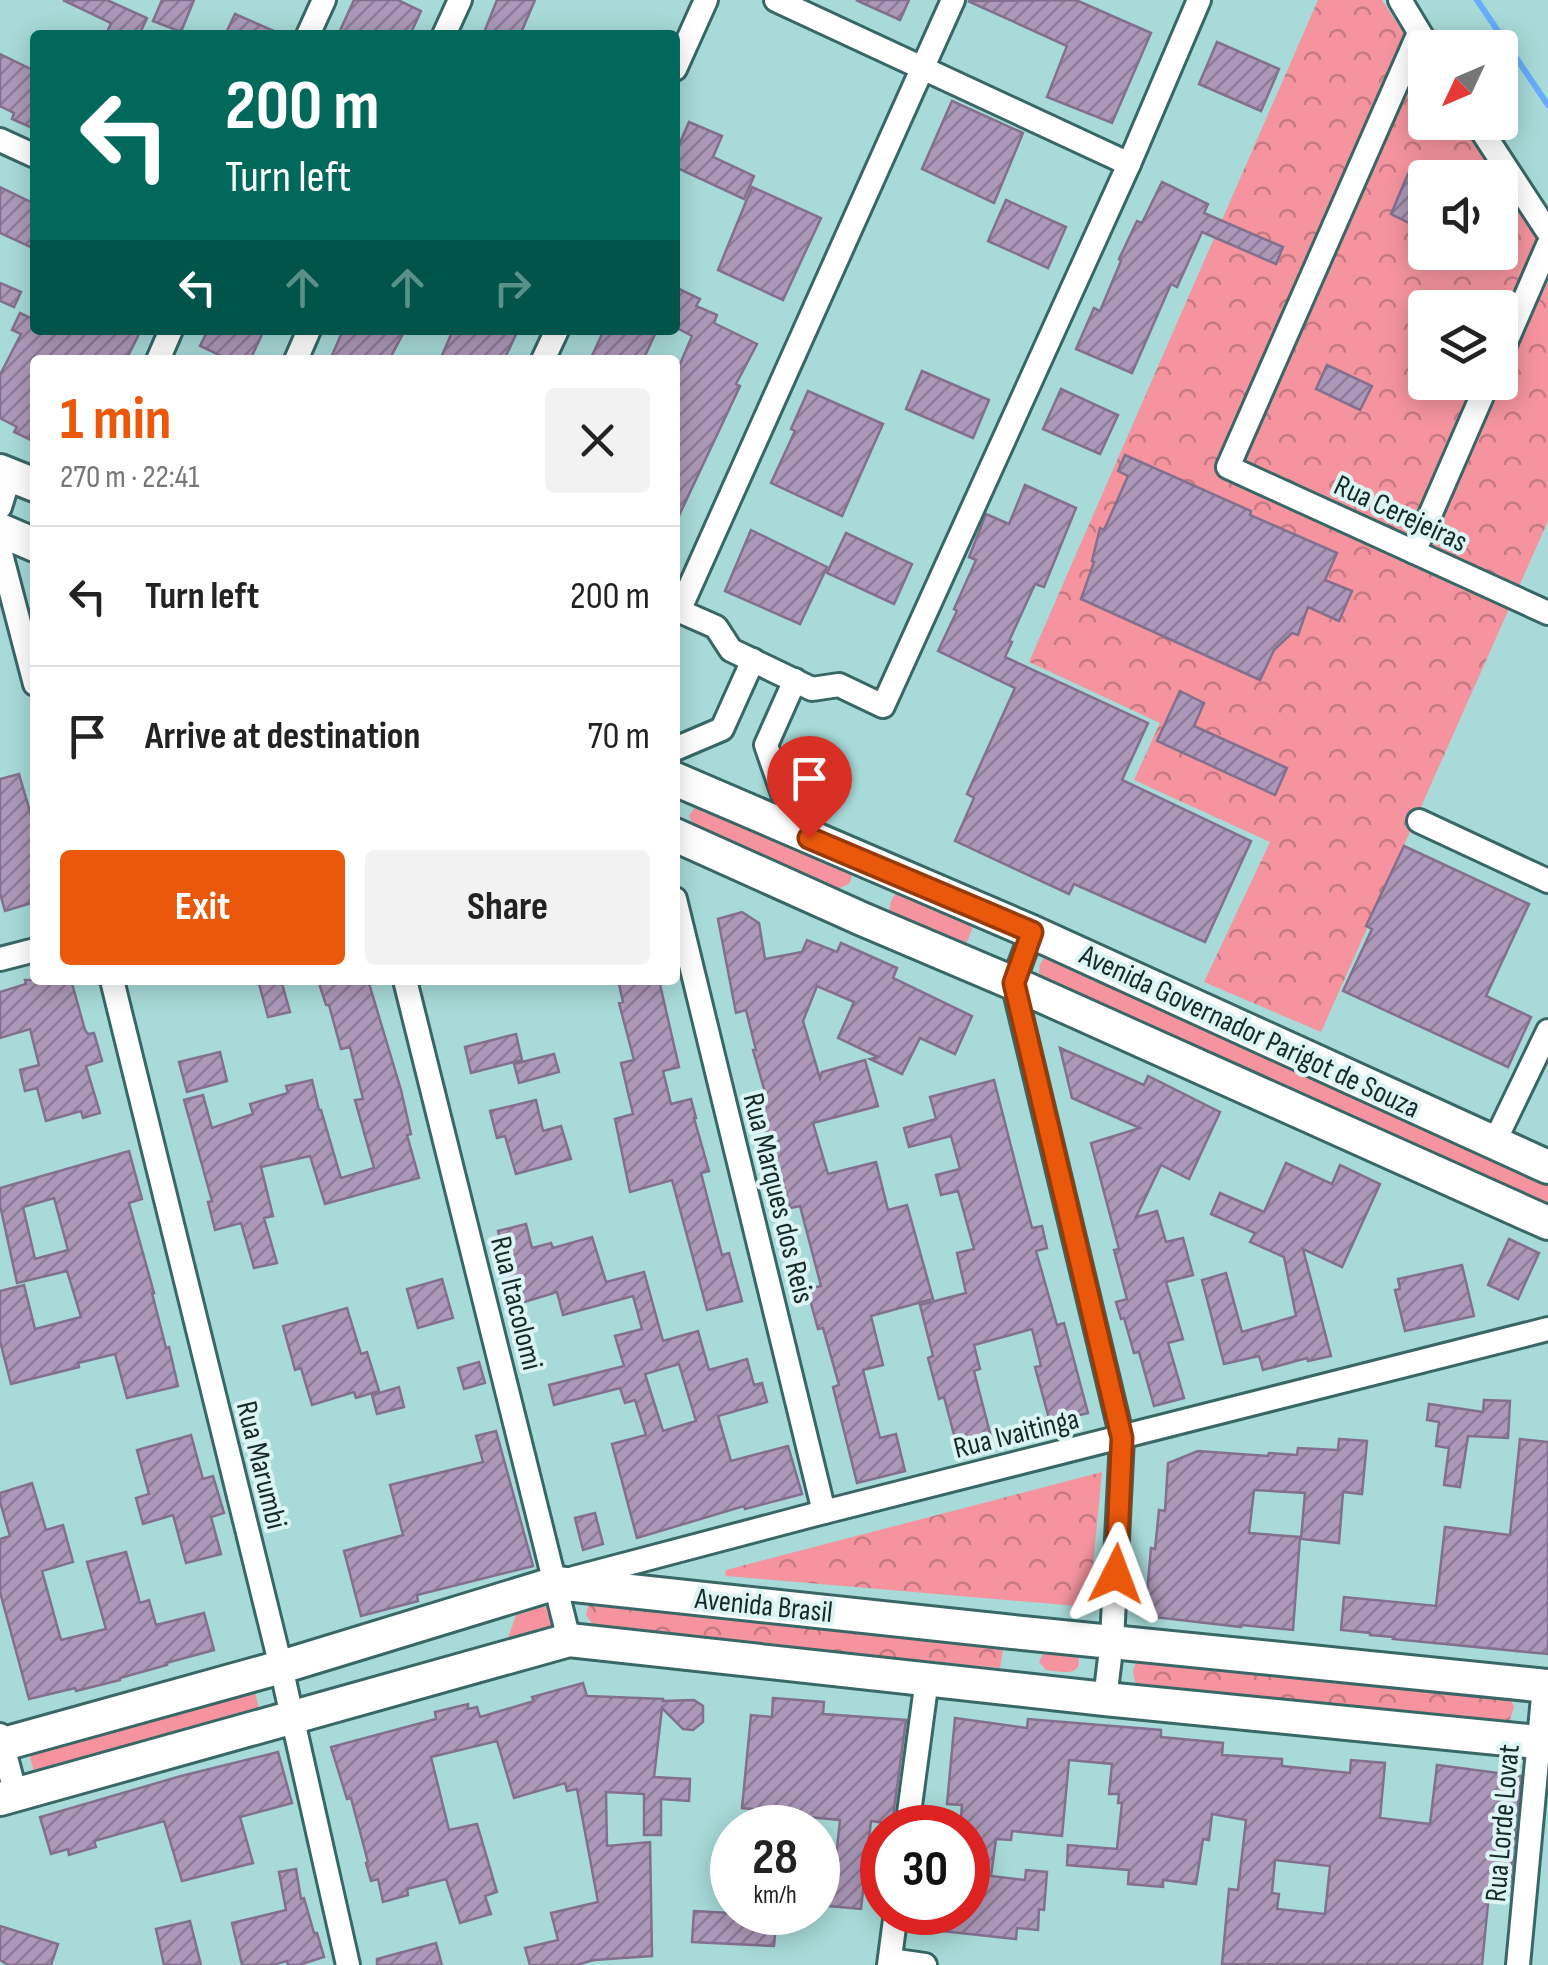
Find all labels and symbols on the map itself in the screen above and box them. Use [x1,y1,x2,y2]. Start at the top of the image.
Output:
north arrow [1408,30,1518,140]
street label: Rua Cerejeiras [1328,467,1473,560]
pin [767,736,852,839]
street label: Avenida Governador Parigot de Souza [1073,937,1425,1127]
street label: Rua Marques dos Reis [735,1089,822,1307]
street label: Rua Itacolomi [482,1233,550,1374]
street label: Rua Marumbi [228,1398,294,1533]
street label: Rua Ivaitinga [950,1401,1083,1467]
position arrow [1064,1522,1168,1626]
street label: Avenida Brasil [692,1581,834,1631]
street label: Rua Lorde Lovat [1478,1743,1528,1903]
speed limit sign: 30 [860,1805,990,1935]

